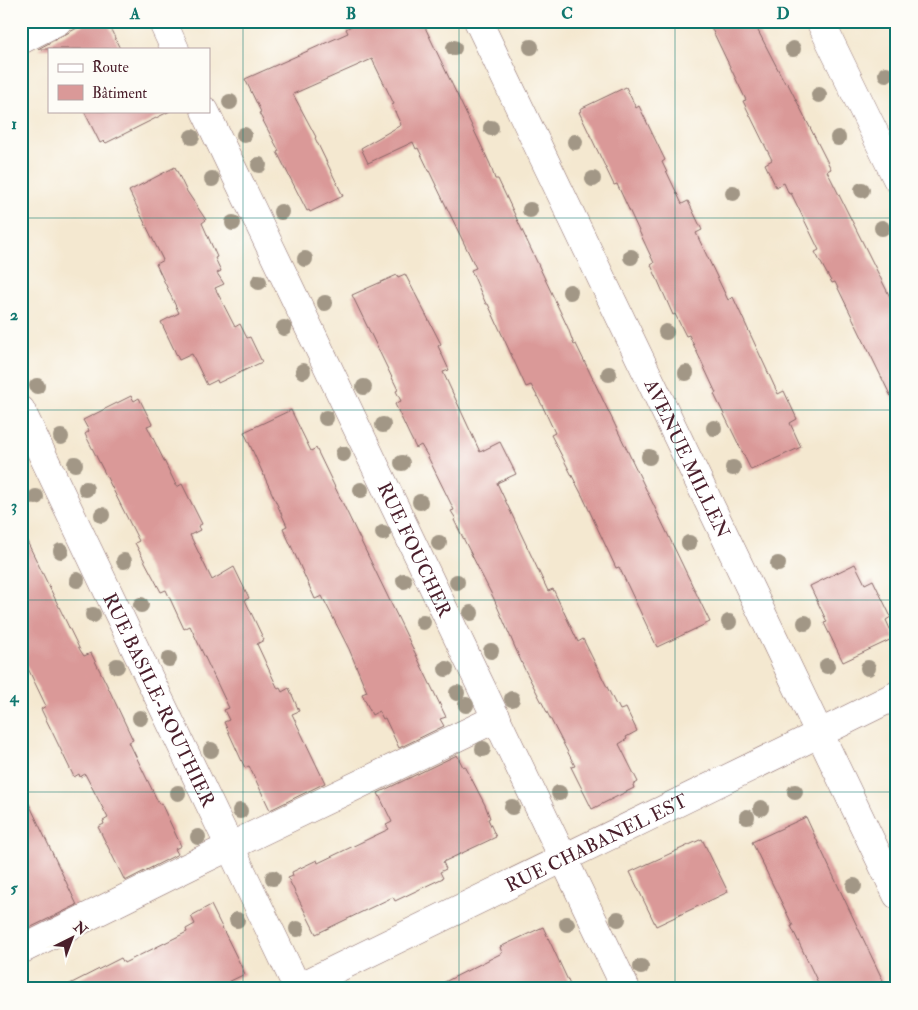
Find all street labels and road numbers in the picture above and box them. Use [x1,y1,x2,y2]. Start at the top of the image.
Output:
street label: AVENUE MILLEN [638,375,735,542]
street label: RUE FOUCHER [372,478,457,621]
street label: RUE BASILE-ROUTHIER [97,589,220,811]
street label: RUE CHABANEL EST [502,789,692,898]

